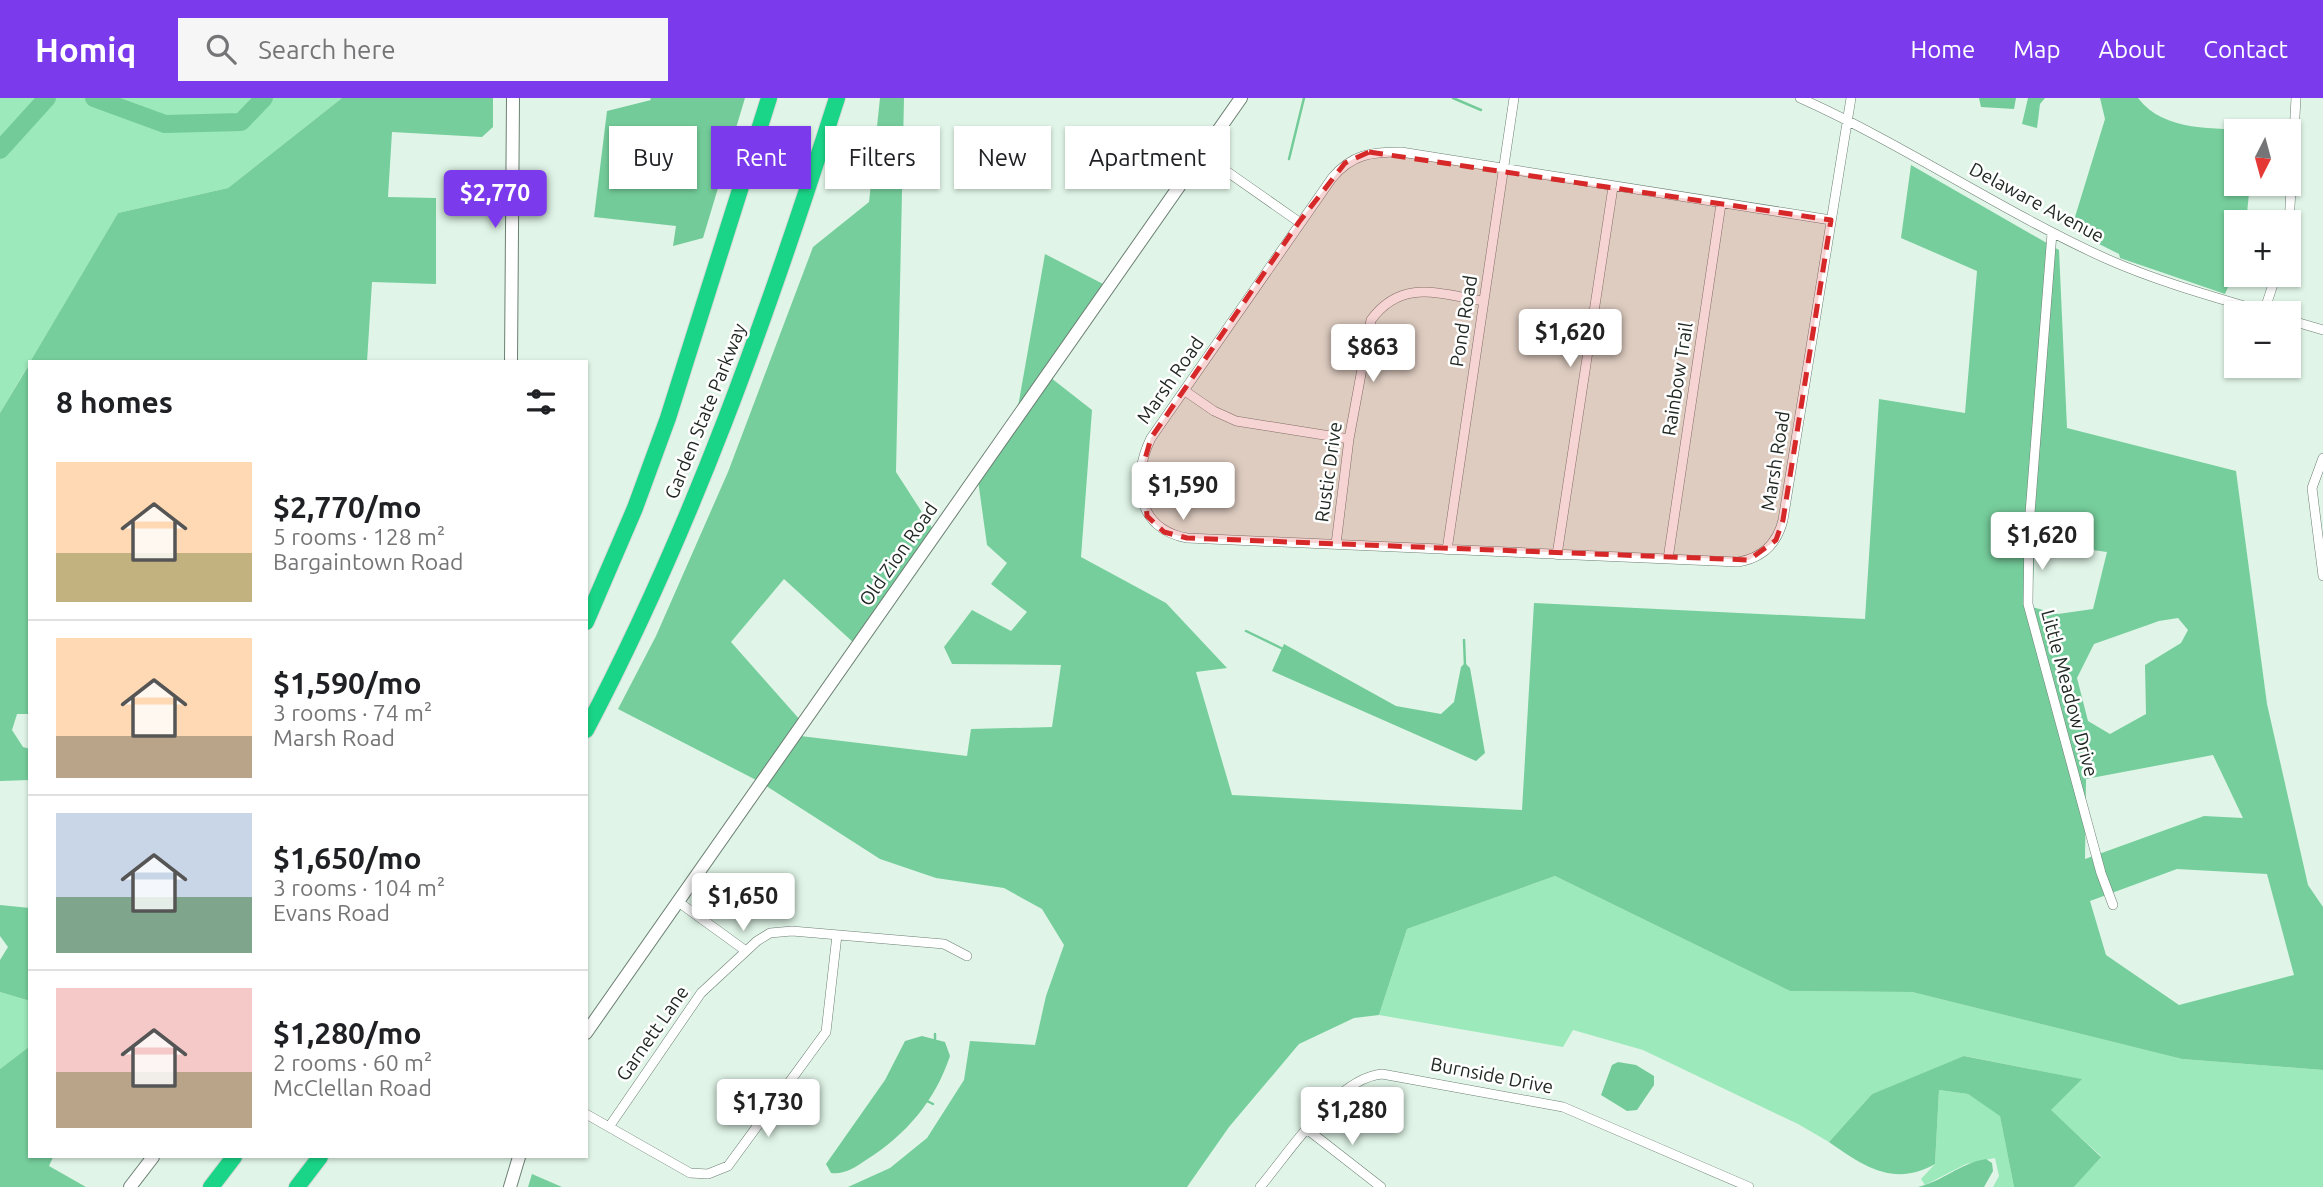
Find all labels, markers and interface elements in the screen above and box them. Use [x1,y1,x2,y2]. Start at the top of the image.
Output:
search box [178,18,668,81]
icon: search [202,30,240,68]
text: Homiq [35,31,136,68]
text: Search here [258,35,396,64]
text: Home [1910,36,1975,63]
text: Map [2013,36,2060,63]
text: About [2098,36,2165,63]
text: Contact [2203,36,2288,63]
north arrow [2224,119,2301,196]
map controls [2224,119,2301,378]
chip: Buy [609,126,697,189]
chip: Rent [711,126,811,189]
chip: Filters [825,126,940,189]
chip: New [954,126,1051,189]
chip: Apartment [1065,126,1230,189]
street label: Delaware Avenue [1966,157,2108,247]
pin: $2,770 [438,170,552,230]
text: $2,770 [460,180,530,205]
button: + [2224,210,2301,287]
street label: Pond Road [1445,274,1481,368]
button: − [2224,301,2301,378]
pin: $1,620 [1513,310,1627,369]
text: $1,620 [1535,319,1605,344]
street label: Garden State Parkway [660,320,750,502]
street label: Rainbow Trail [1657,321,1697,437]
pin: $863 [1332,324,1414,384]
street label: Marsh Road [1132,332,1208,428]
text: $863 [1347,334,1399,359]
icon: filters [522,383,560,421]
text: 8 homes [56,385,173,419]
street label: Marsh Road [1756,410,1794,512]
street label: Rustic Drive [1310,420,1346,524]
pin: $1,590 [1126,462,1240,522]
text: $1,590 [1148,472,1218,497]
icon: home [112,490,196,574]
text: $2,770/mo [273,490,422,524]
street label: Old Zion Road [854,498,942,610]
pin: $1,620 [1985,512,2099,572]
text: $1,620 [2007,522,2077,547]
text: 5 rooms · 128 m² [273,524,445,549]
text: Bargaintown Road [273,549,464,574]
street label: Little Meadow Drive [2037,607,2103,779]
icon: home [112,666,196,750]
text: $1,590/mo [273,666,422,700]
text: 3 rooms · 74 m² [273,700,432,725]
text: Marsh Road [273,725,395,750]
icon: home [112,841,196,925]
text: $1,650/mo [273,841,422,875]
pin: $1,650 [686,874,800,933]
text: 3 rooms · 104 m² [273,875,445,900]
text: $1,650 [708,883,778,908]
text: Evans Road [273,900,390,925]
street label: Garnett Lane [611,981,693,1085]
icon: home [112,1016,196,1100]
text: $1,280/mo [273,1016,422,1050]
text: 2 rooms · 60 m² [273,1050,432,1075]
street label: Burnside Drive [1429,1052,1555,1098]
text: McClellan Road [273,1075,432,1100]
pin: $1,730 [711,1080,825,1139]
pin: $1,280 [1295,1088,1409,1147]
text: $1,730 [733,1089,803,1114]
text: $1,280 [1317,1097,1387,1122]

